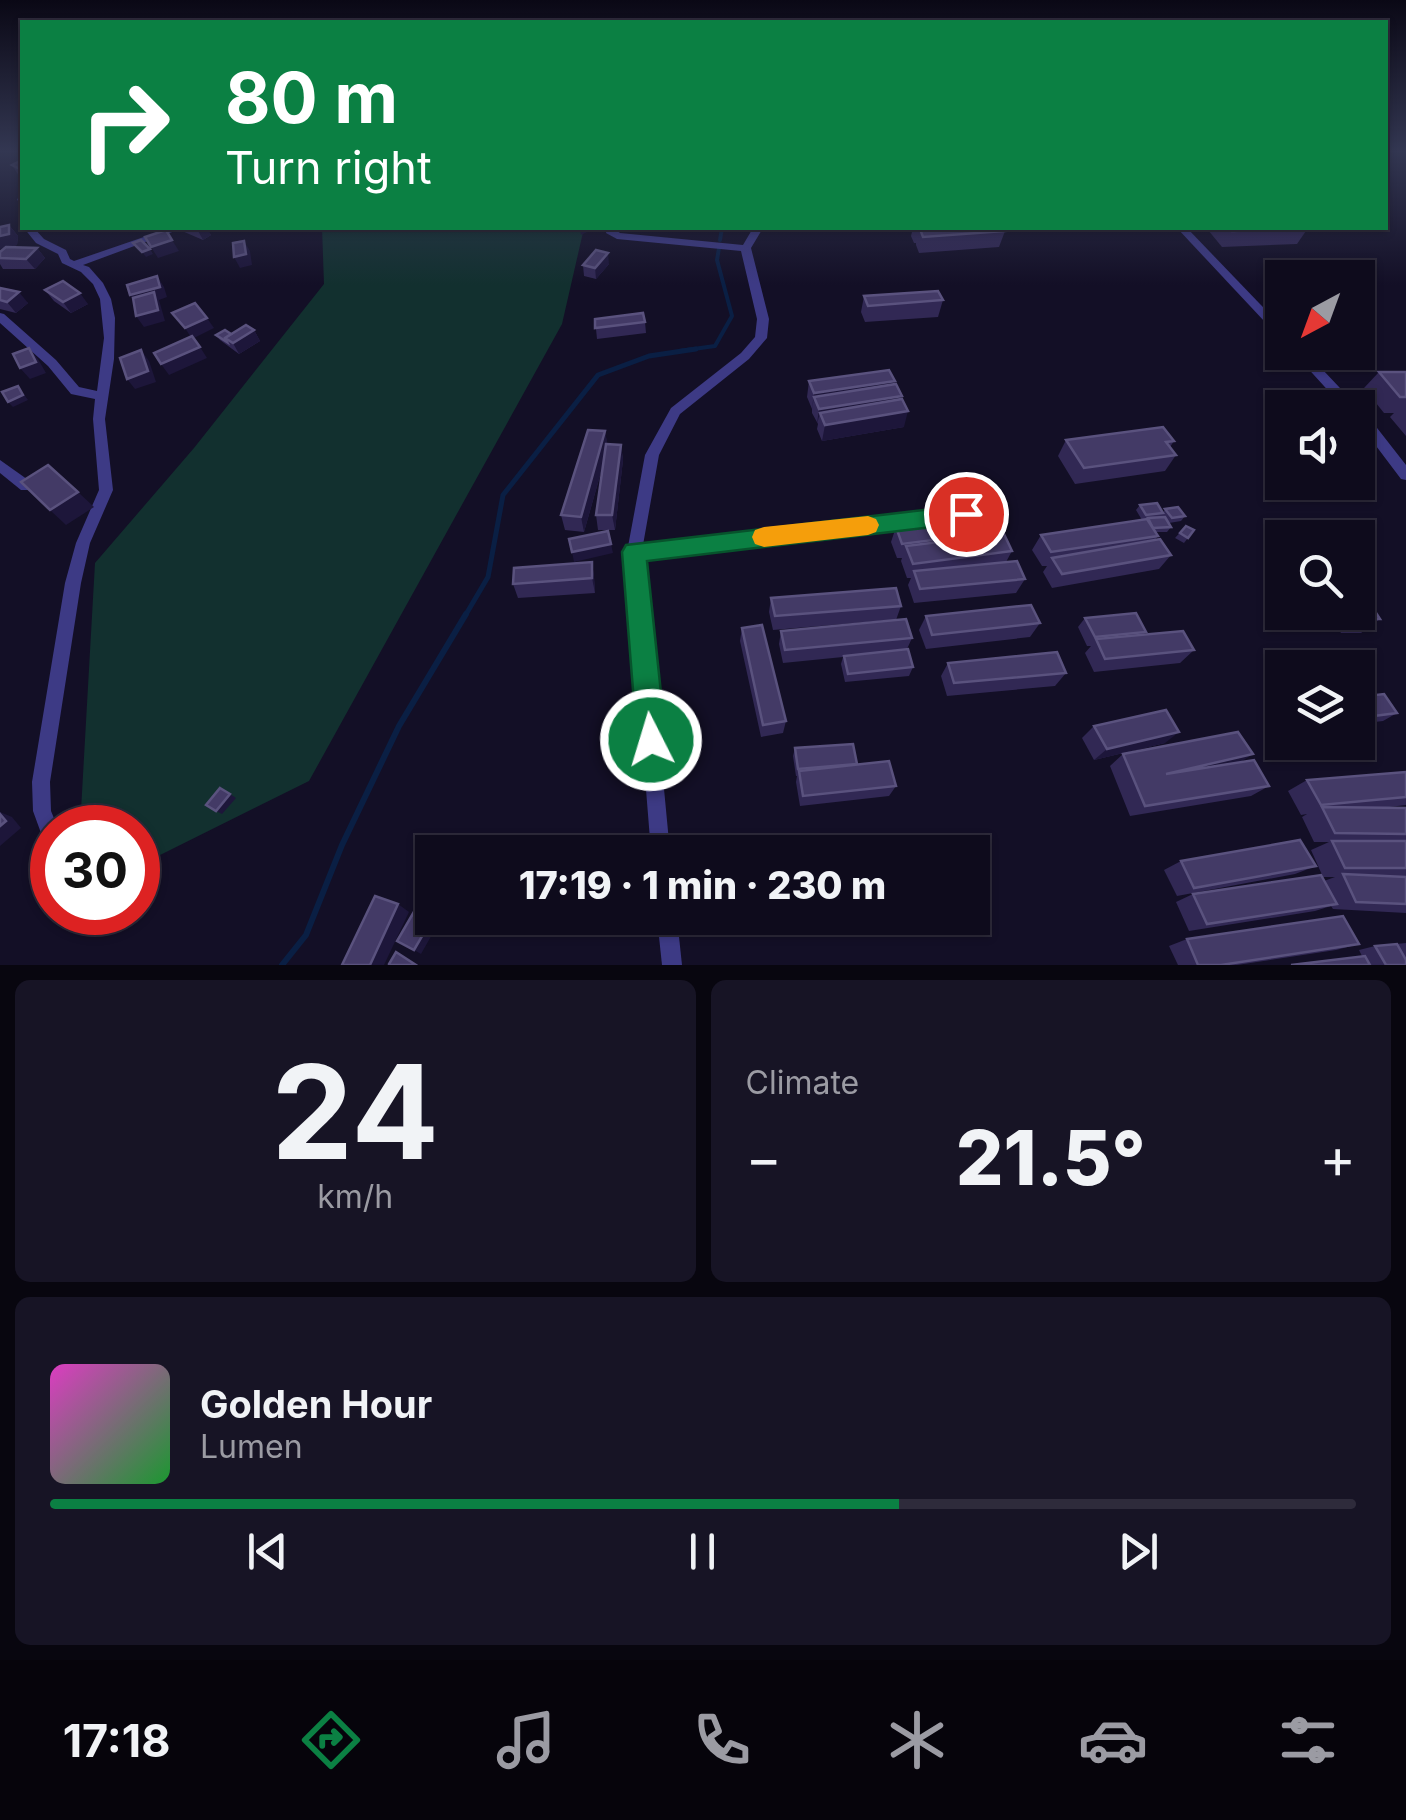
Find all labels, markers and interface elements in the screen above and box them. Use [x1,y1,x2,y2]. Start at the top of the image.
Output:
text: 80 m [225,55,398,140]
icon: right [60,60,190,190]
text: Turn right [225,140,432,195]
north arrow [1265,260,1375,370]
map controls [1265,260,1375,760]
button: sound [1265,390,1375,500]
pin [924,472,1009,557]
icon: arrive [939,487,994,542]
button: search [1265,520,1375,630]
button: layers [1265,650,1375,760]
position arrow [599,688,703,792]
speed limit sign: 30 [30,805,160,935]
text: 17:19 · 1 min · 230 m [519,862,886,908]
text: 24 [271,1033,439,1190]
text: Climate [746,1063,859,1102]
text: 21.5° [956,1112,1146,1203]
text: − [746,1125,782,1191]
text: + [1320,1125,1356,1191]
text: km/h [317,1177,393,1216]
text: Golden Hour [200,1381,432,1427]
text: Lumen [200,1427,303,1466]
icon: previous [240,1524,295,1579]
icon: pause [675,1524,730,1579]
icon: next [1111,1524,1166,1579]
icon: directions [296,1705,366,1775]
icon: music [491,1705,561,1775]
icon: phone [687,1705,757,1775]
icon: climate [882,1705,952,1775]
icon: car [1078,1705,1148,1775]
icon: filters [1273,1705,1343,1775]
text: 17:18 [63,1713,171,1768]

